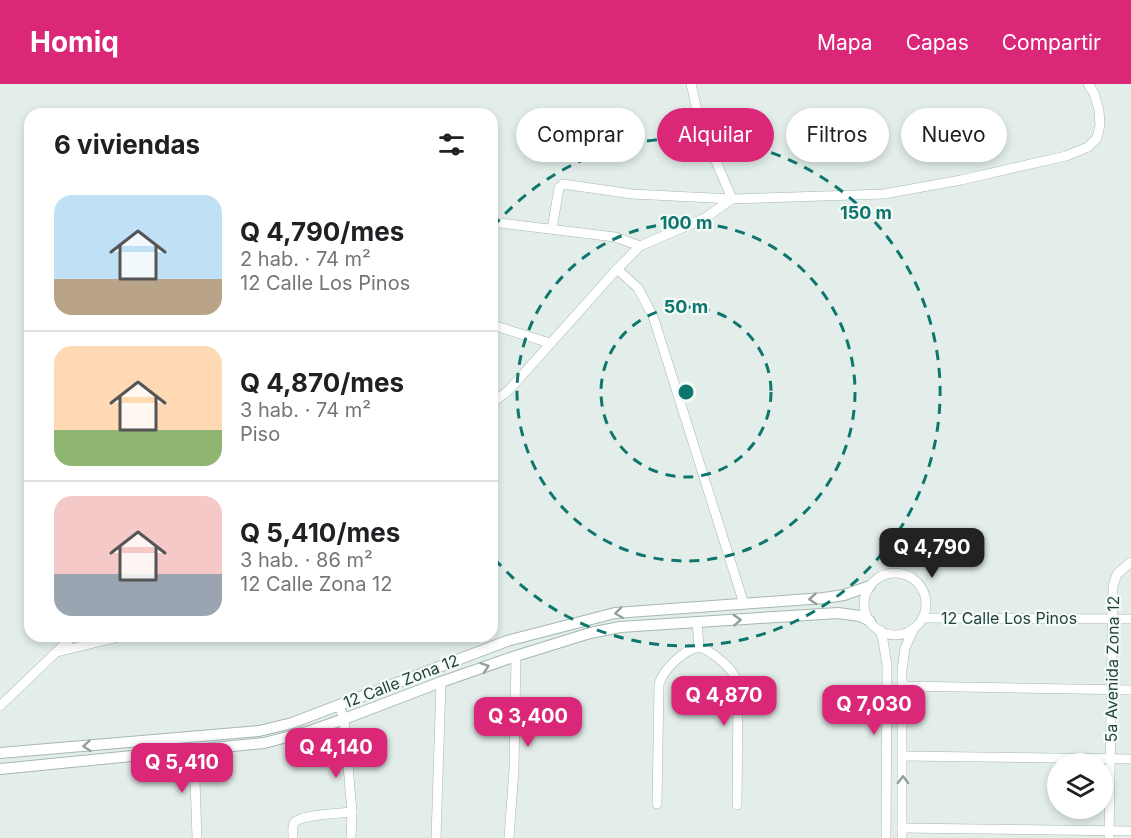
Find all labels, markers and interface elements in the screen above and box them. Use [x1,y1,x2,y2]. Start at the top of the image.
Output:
text: Homiq [30,25,119,59]
text: Mapa [817,30,873,55]
text: Capas [906,30,969,55]
text: Compartir [1002,30,1101,55]
chip: Comprar [516,108,645,162]
chip: Alquilar [657,108,774,162]
chip: Filtros [786,108,889,162]
chip: Nuevo [901,108,1007,162]
icon: filters [435,128,468,161]
text: 6 viviendas [54,129,200,160]
text: 150 m [840,202,892,223]
text: 100 m [660,212,712,233]
text: Q 4,790/mes [240,216,404,247]
icon: home [102,219,174,291]
text: 2 hab. · 74 m² [240,247,371,271]
text: 12 Calle Los Pinos [240,271,410,295]
text: 50 m [664,296,708,317]
text: Q 4,870/mes [240,367,404,398]
icon: home [102,370,174,442]
centre of rings [676,382,696,402]
text: 3 hab. · 74 m² [240,398,371,422]
text: Piso [240,422,280,446]
text: Q 5,410/mes [240,517,400,548]
icon: home [102,520,174,592]
pin: Q 4,790 [877,528,987,579]
text: Q 4,790 [893,535,971,559]
text: 3 hab. · 86 m² [240,548,373,572]
text: 12 Calle Zona 12 [240,572,392,596]
one-way arrow [808,592,817,605]
street label: 5a Avenida Zona 12 [1101,596,1123,742]
one-way arrow [614,607,623,619]
street label: 12 Calle Los Pinos [941,608,1077,628]
one-way arrow [733,613,742,626]
street label: 12 Calle Zona 12 [341,650,461,712]
one-way arrow [479,661,490,674]
pin: Q 4,870 [669,676,779,727]
text: Q 4,870 [685,683,763,707]
pin: Q 7,030 [819,685,929,736]
text: Q 7,030 [836,692,912,716]
pin: Q 3,400 [473,697,583,748]
text: Q 3,400 [488,704,568,728]
pin: Q 4,140 [281,728,391,779]
text: Q 4,140 [299,735,373,759]
one-way arrow [82,739,91,752]
pin: Q 5,410 [127,743,237,794]
text: Q 5,410 [145,750,219,774]
map controls [1047,753,1113,819]
button: layers [1047,753,1113,819]
one-way arrow [896,775,909,784]

